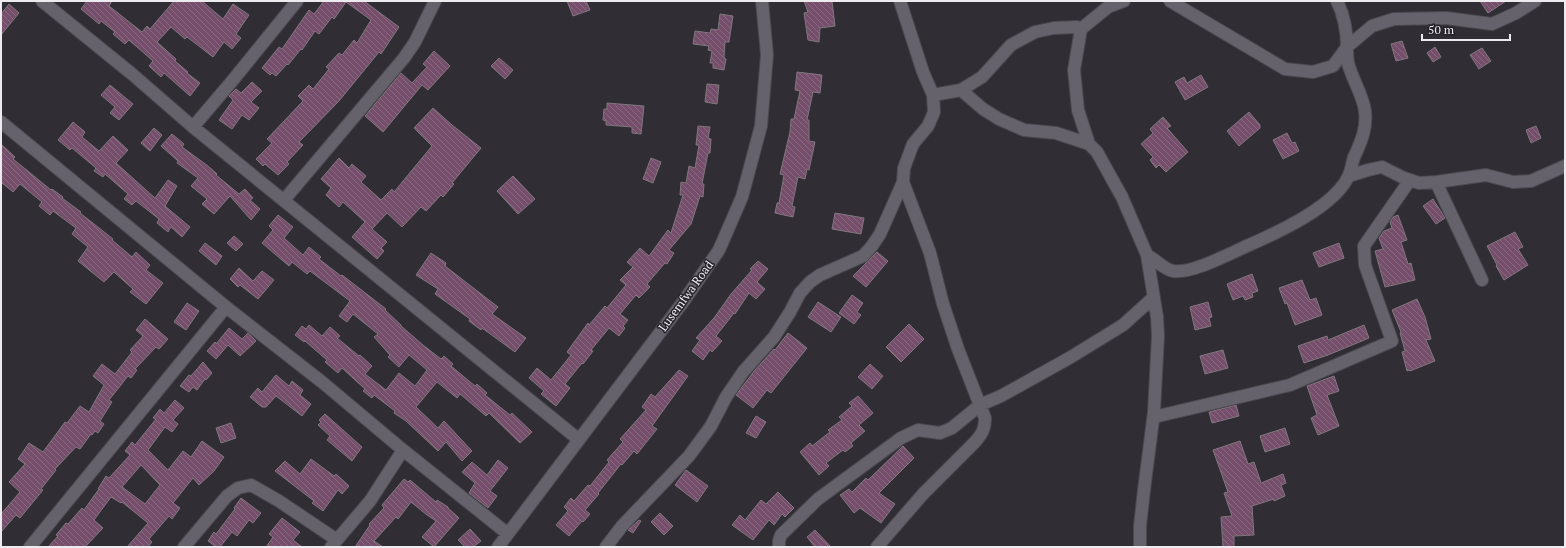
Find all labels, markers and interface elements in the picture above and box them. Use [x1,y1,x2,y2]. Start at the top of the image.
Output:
scale bar [1422,16,1510,42]
text: 50 m [1428,22,1455,37]
street label: Lusemfwa Road [655,257,716,334]

